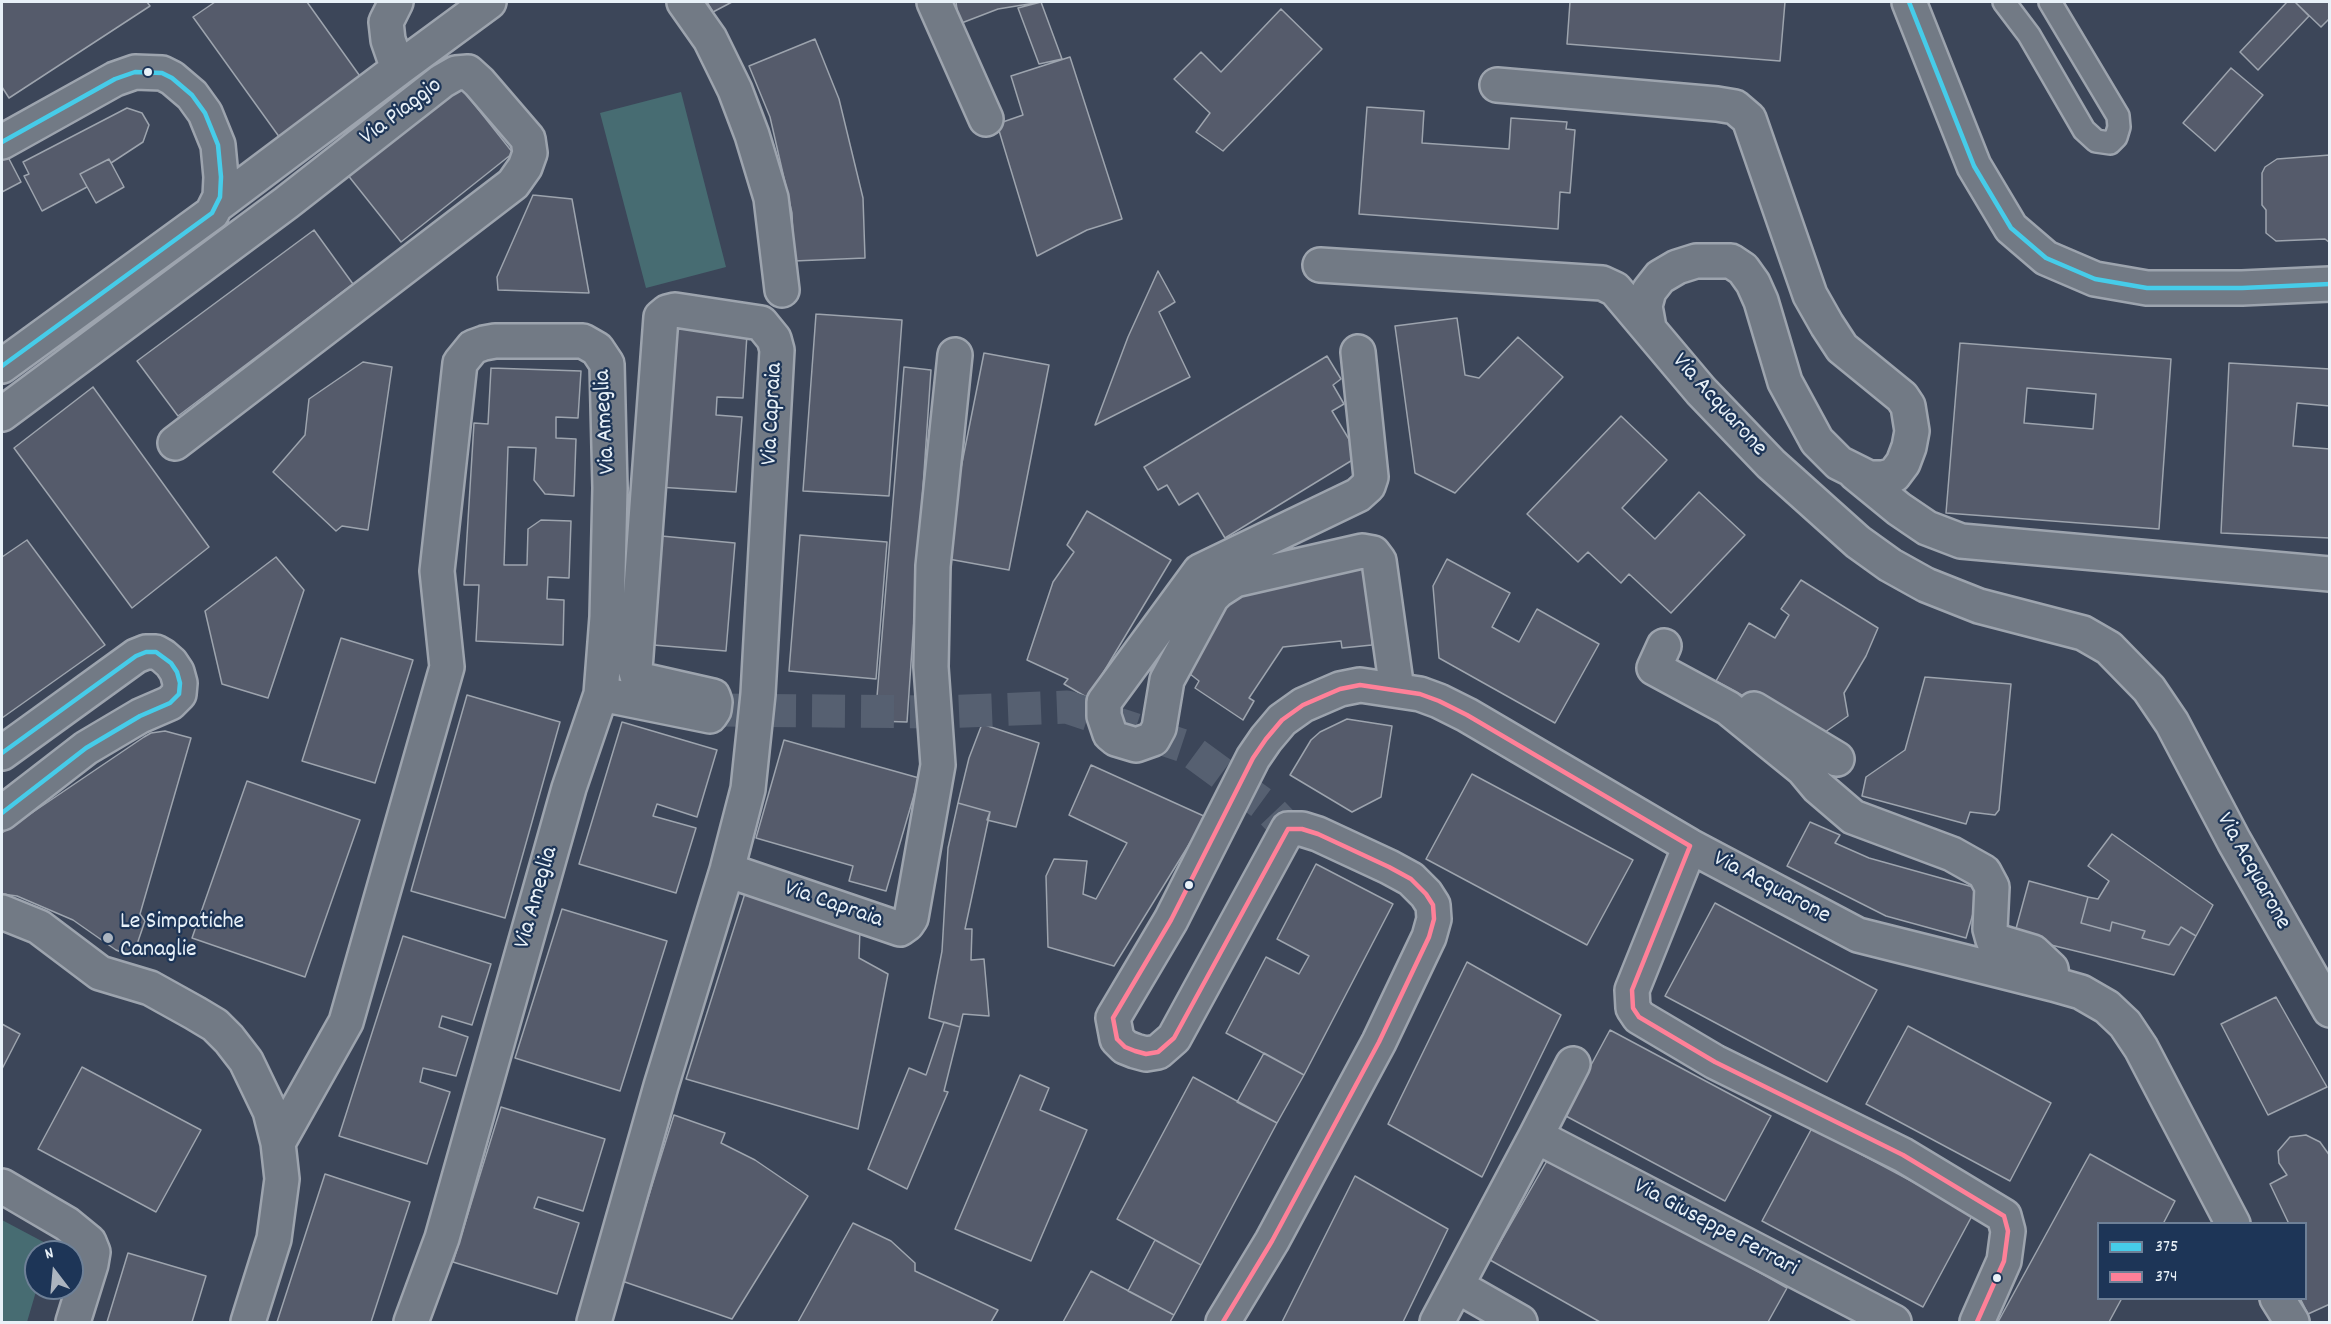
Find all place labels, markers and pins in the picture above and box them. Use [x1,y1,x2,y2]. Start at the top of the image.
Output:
unlabelled marker [142,66,154,78]
unlabelled marker [1183,879,1195,891]
place label: Le Simpatiche Canaglie [120,910,244,966]
marker: Le Simpatiche Canaglie [101,931,115,945]
unlabelled marker [1991,1272,2003,1284]

